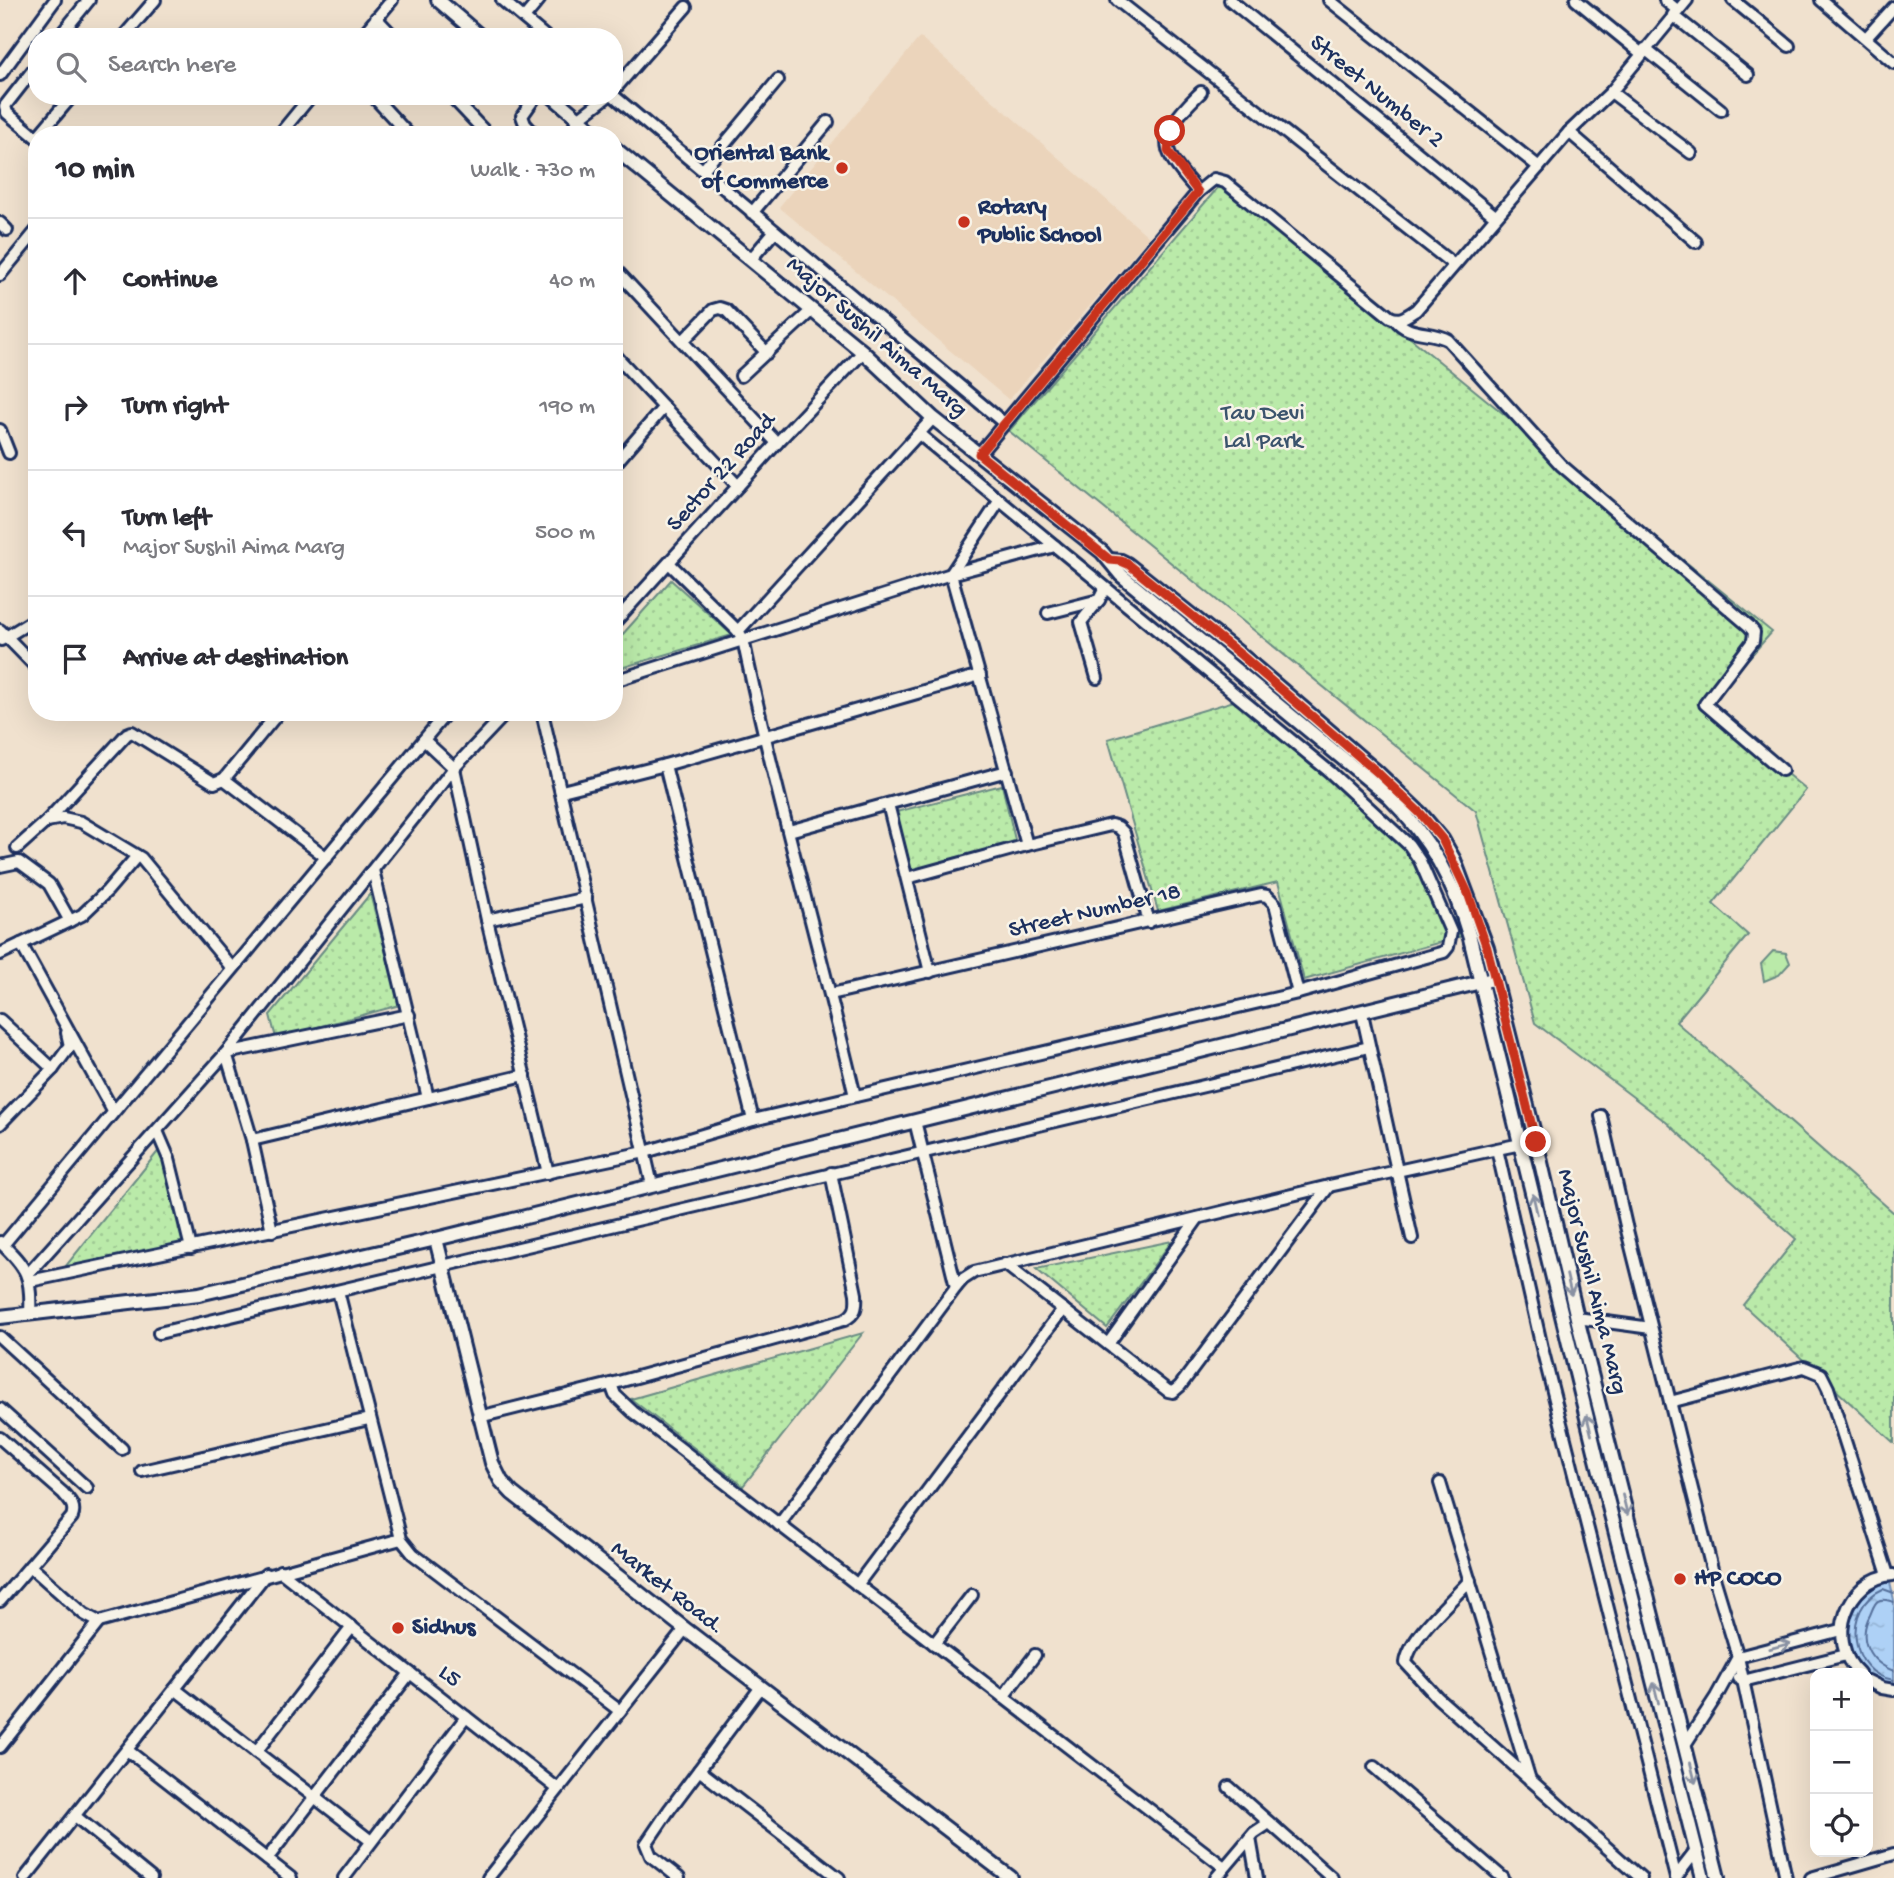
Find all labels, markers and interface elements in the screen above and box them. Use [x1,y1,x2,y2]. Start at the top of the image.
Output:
search box [28,28,623,105]
street label: Street Number 2 [1303,29,1449,155]
icon: search [52,48,90,86]
text: Search here [108,51,236,82]
route start [1154,115,1185,146]
place label: Oriental Bank of Commerce [694,140,831,197]
text: 10 min [56,154,134,189]
text: Walk · 730 m [471,158,595,185]
marker: Oriental Bank of Commerce [834,160,850,176]
place label: Rotary Public School [976,194,1102,251]
marker: Rotary Public School [956,214,972,230]
street label: Major Sushil Aima Marg [779,251,973,425]
icon: ahead [56,262,94,300]
text: Continue [123,266,217,297]
text: 40 m [549,268,595,295]
icon: right [56,388,94,426]
text: Turn right [123,392,227,423]
text: 190 m [539,394,595,421]
park label: Tau Devi Lal Park [1219,400,1305,457]
street label: Sector 22 Road [661,406,784,538]
text: Turn left [123,504,211,535]
icon: left [56,514,94,552]
text: 500 m [535,520,595,547]
text: Major Sushil Aima Marg [123,535,345,562]
icon: arrive [56,640,94,678]
text: Arrive at destination [123,644,348,675]
street label: Street Number 18 [1006,878,1184,946]
route end [1520,1126,1551,1157]
street label: Major Sushil Aima Marg [1549,1166,1633,1398]
one-way arrow [1528,1193,1541,1216]
one-way arrow [1563,1273,1576,1296]
one-way arrow [1581,1414,1595,1437]
one-way arrow [1619,1493,1632,1516]
street label: Market Road. [604,1535,730,1643]
place label: HP COCO [1694,1565,1782,1594]
marker: HP COCO [1672,1571,1688,1587]
place label: Sidhus [412,1614,477,1643]
marker: Sidhus [390,1620,406,1636]
one-way arrow [1769,1639,1791,1652]
street label: L5 [432,1659,466,1695]
map controls [1810,1668,1873,1857]
button: + [1810,1668,1873,1731]
one-way arrow [1649,1682,1662,1705]
button: − [1810,1731,1873,1794]
one-way arrow [1687,1761,1700,1784]
button: locate [1810,1794,1873,1857]

